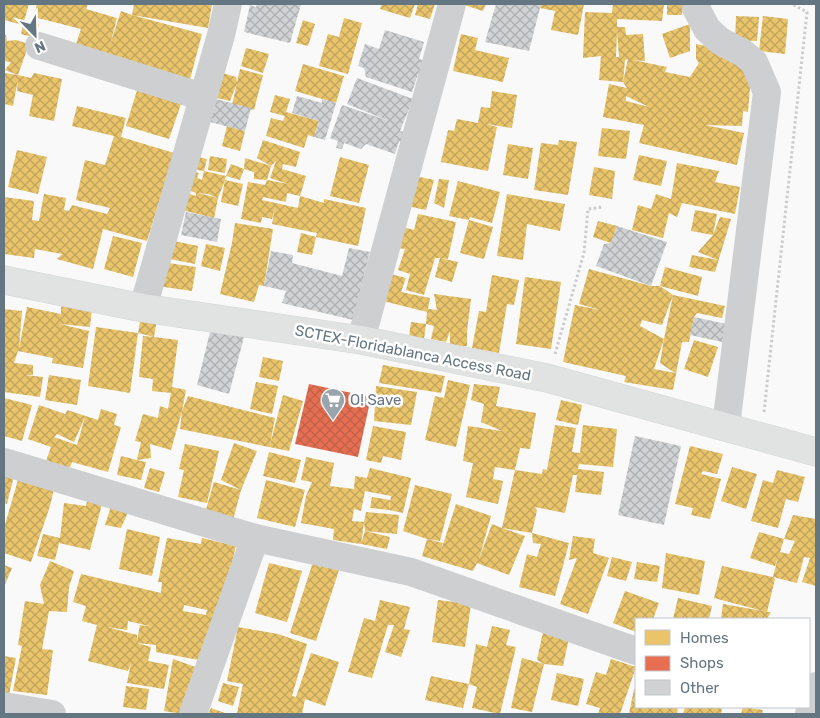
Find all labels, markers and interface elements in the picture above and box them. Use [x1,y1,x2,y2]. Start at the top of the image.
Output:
north arrow [10,10,60,60]
text: N [32,37,48,56]
street label: SCTEX-Floridablanca Access Road [294,321,532,385]
supermarket icon: O! Save [320,387,346,421]
place label: O! Save [350,391,401,409]
legend [635,618,810,708]
text: Homes [680,629,729,647]
text: Shops [680,654,724,672]
text: Other [680,679,720,697]

